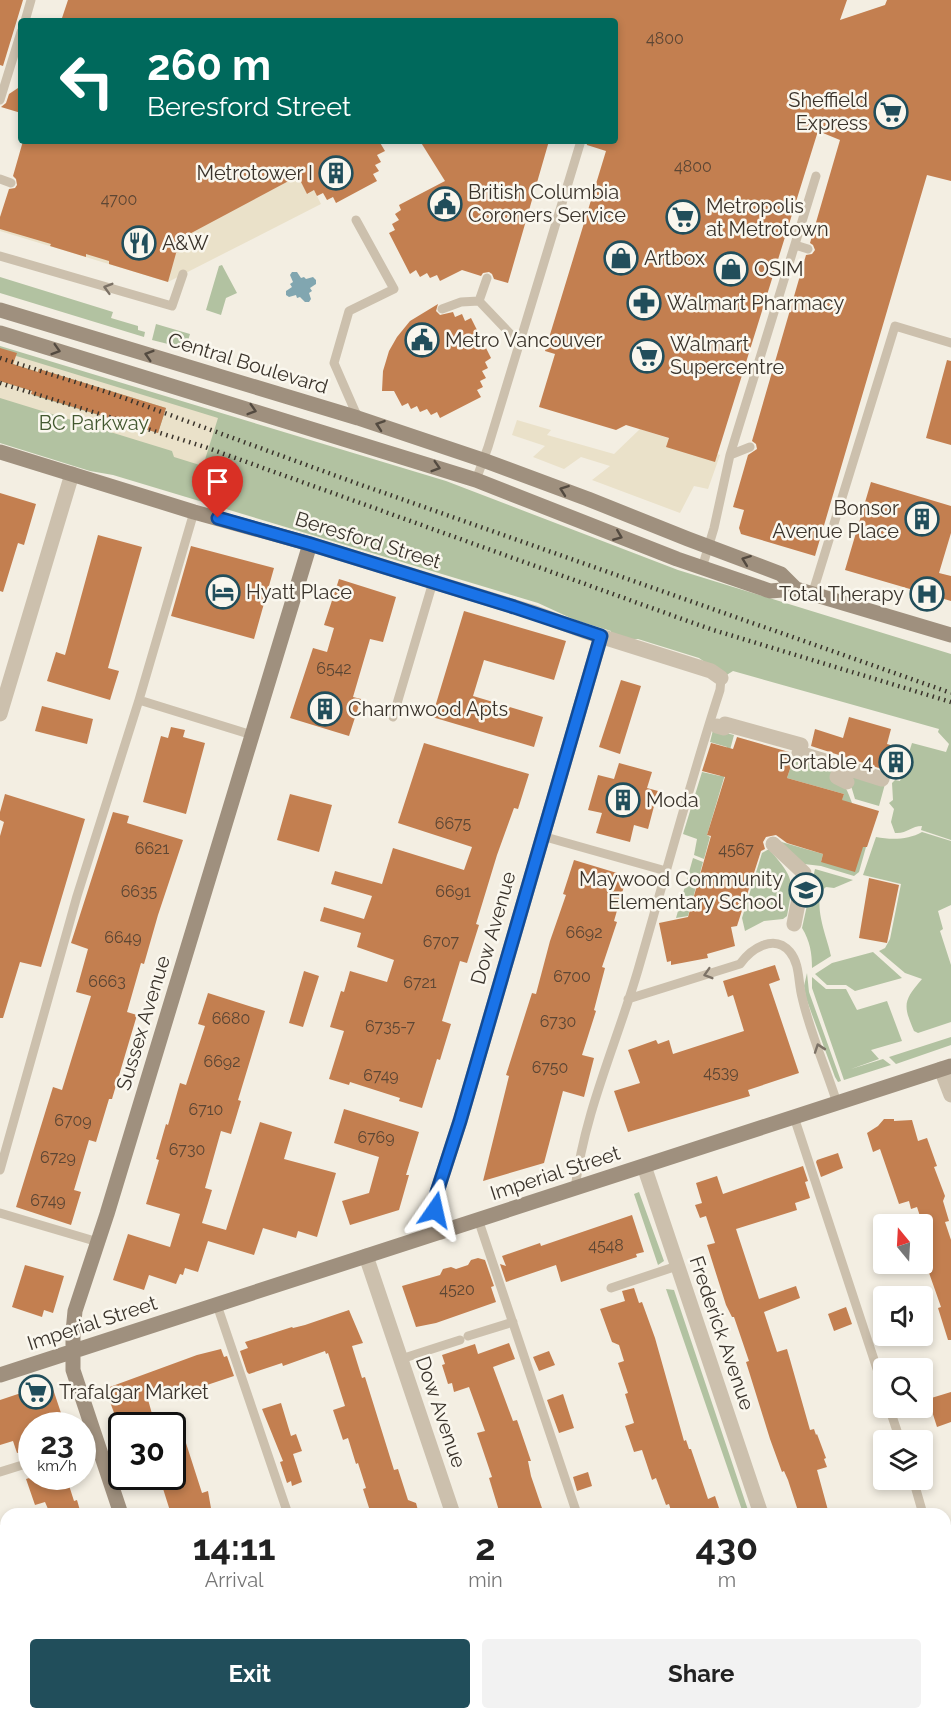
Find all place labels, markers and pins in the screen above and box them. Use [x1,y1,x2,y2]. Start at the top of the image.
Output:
place label: Sheffield Express [788,88,868,135]
supermarket icon: Sheffield Express [873,94,909,130]
building icon: Metrotower I [318,155,354,191]
place label: Metrotower I [197,161,313,185]
place label: British Columbia Coroners Service [468,180,626,227]
public building icon: British Columbia Coroners Service [427,186,463,222]
place label: Metropolis at Metrotown [706,194,829,241]
supermarket icon: Metropolis at Metrotown [665,199,701,235]
restaurant icon: A&W [121,225,157,261]
place label: A&W [162,231,209,255]
shop icon: Artbox [603,240,639,276]
place label: Artbox [644,246,705,270]
shop icon: OSIM [713,251,749,287]
place label: OSIM [754,257,804,281]
pharmacy icon: Walmart Pharmacy [626,285,662,321]
place label: Walmart Pharmacy [667,291,844,315]
public building icon: Metro Vancouver [404,322,440,358]
place label: Metro Vancouver [445,328,603,352]
place label: Walmart Supercentre [670,332,784,379]
supermarket icon: Walmart Supercentre [629,338,665,374]
pin [192,456,243,518]
place label: Bonsor Avenue Place [772,496,899,543]
building icon: Bonsor Avenue Place [904,501,940,537]
hotel icon: Hyatt Place [205,574,241,610]
hospital icon: Total Therapy [909,576,945,612]
place label: Hyatt Place [246,580,352,604]
place label: Total Therapy [779,582,904,606]
building icon: Charmwood Apts [307,691,343,727]
place label: Charmwood Apts [348,697,508,721]
building icon: Portable 4 [878,744,914,780]
place label: Portable 4 [779,750,873,774]
building icon: Moda [605,782,641,818]
place label: Moda [646,788,699,812]
place label: Maywood Community Elementary School [579,867,784,914]
school or university icon: Maywood Community Elementary School [788,872,824,908]
supermarket icon: Trafalgar Market [18,1374,54,1410]
place label: Trafalgar Market [59,1380,209,1404]

